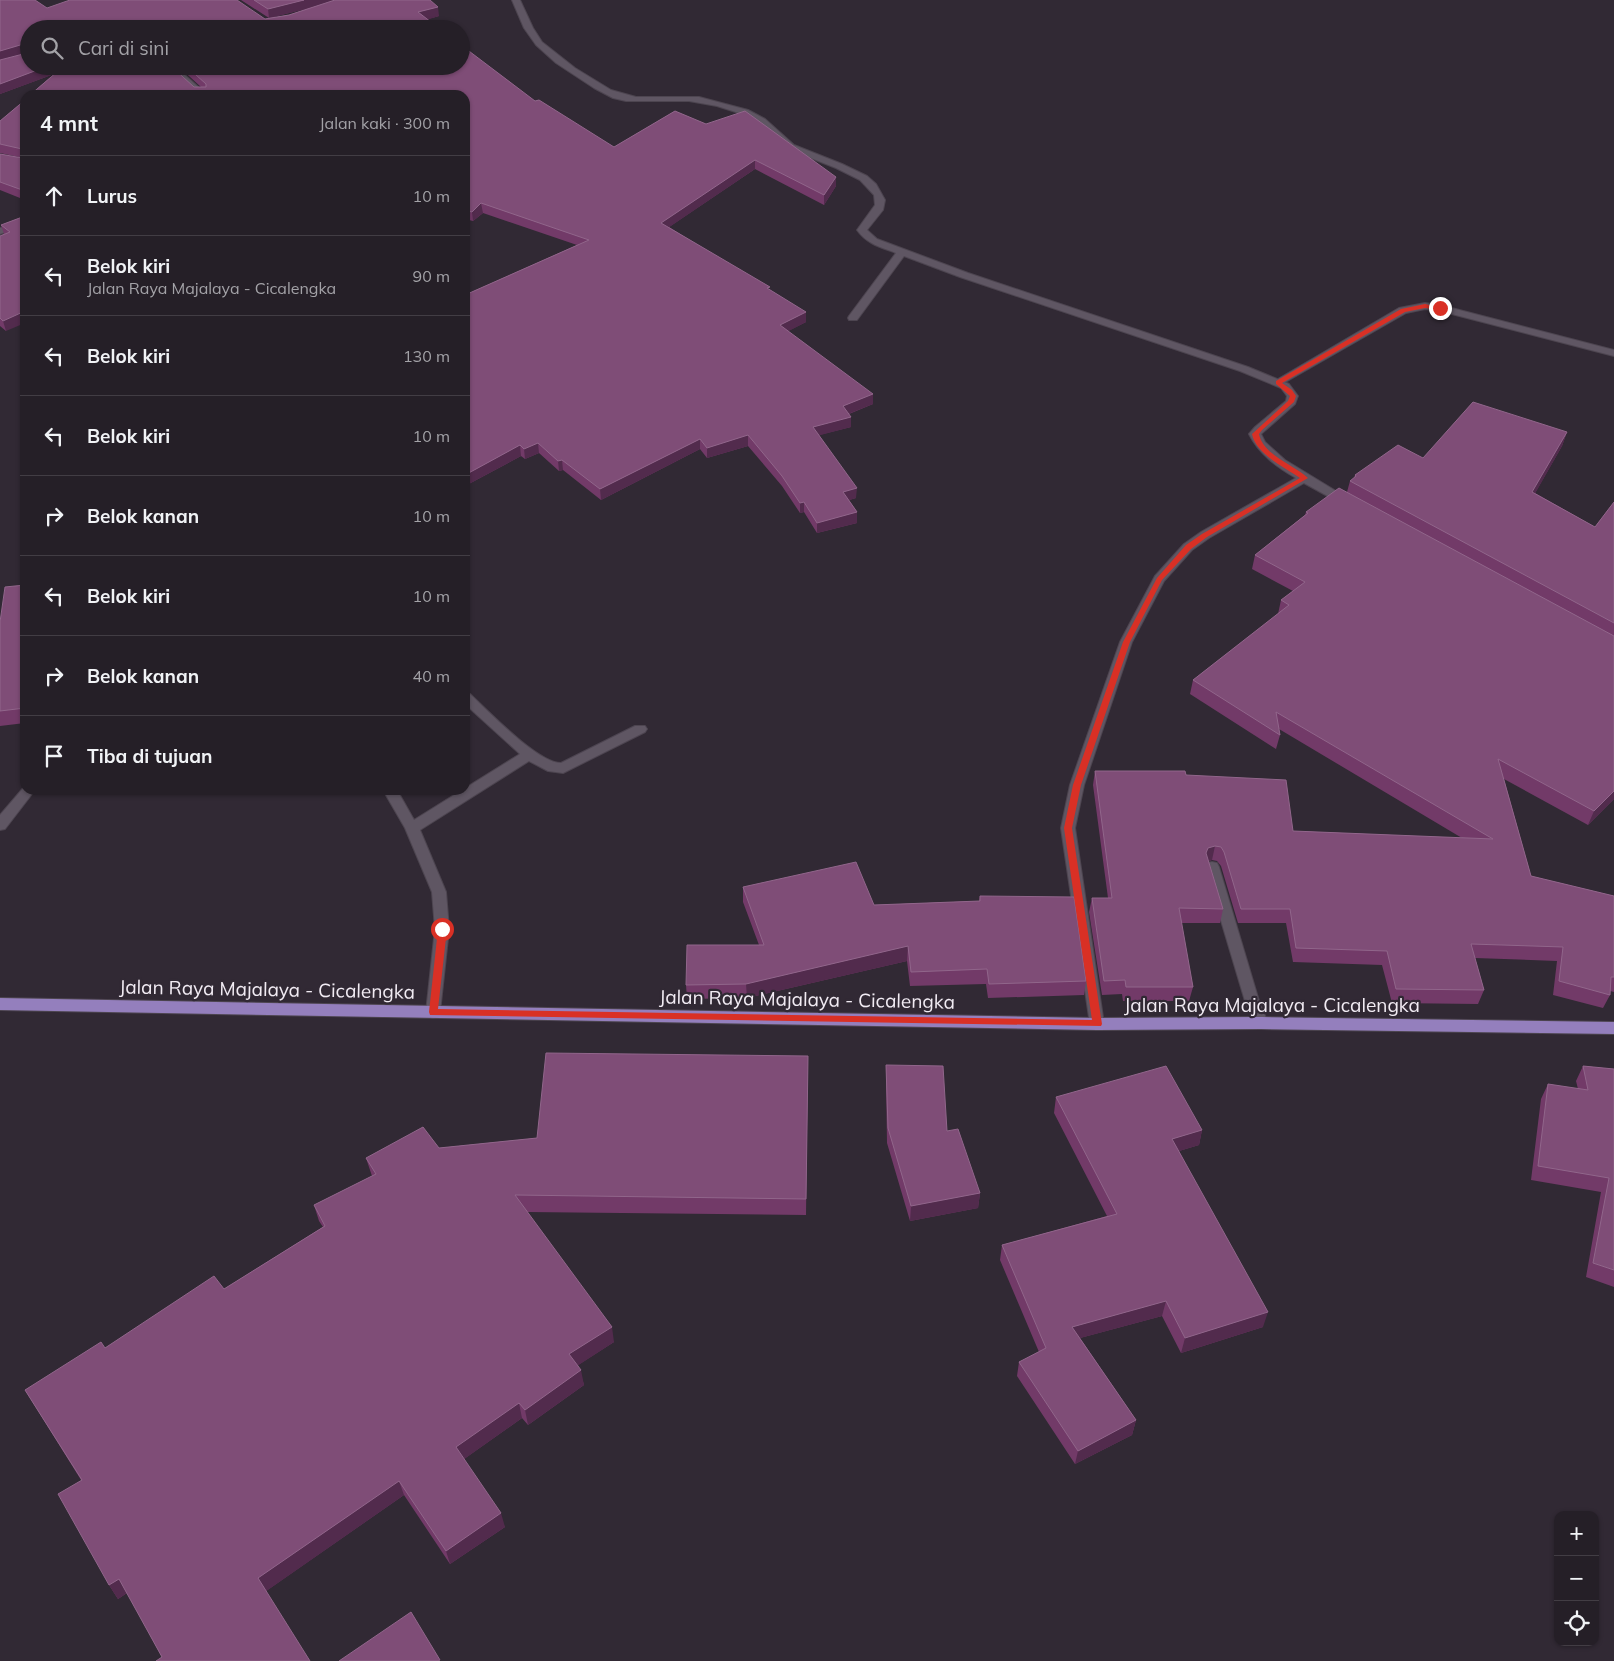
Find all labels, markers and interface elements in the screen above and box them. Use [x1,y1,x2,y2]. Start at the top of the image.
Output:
search box [20,20,470,75]
icon: search [38,34,66,62]
text: Cari di sini [78,36,169,60]
text: 4 mnt [40,110,98,136]
text: Jalan kaki · 300 m [319,113,450,133]
icon: ahead [40,182,68,210]
text: Lurus [87,184,137,208]
text: 10 m [413,186,450,206]
text: Belok kiri [87,254,170,278]
icon: left [40,262,68,290]
text: 90 m [413,266,450,286]
text: Jalan Raya Majalaya - Cicalengka [87,278,336,298]
route end [1429,297,1452,320]
icon: left [40,342,68,370]
text: Belok kiri [87,344,170,368]
text: 130 m [403,346,450,366]
icon: left [40,422,68,450]
text: Belok kiri [87,424,170,448]
text: 10 m [413,426,450,446]
icon: right [40,502,68,530]
text: Belok kanan [87,504,199,528]
text: 10 m [413,506,450,526]
icon: left [40,582,68,610]
text: Belok kiri [87,584,170,608]
text: 10 m [413,586,450,606]
icon: right [40,662,68,690]
text: Belok kanan [87,664,199,688]
text: 40 m [413,666,450,686]
icon: arrive [40,742,68,770]
text: Tiba di tujuan [87,744,212,768]
route start [431,918,454,941]
street label: Jalan Raya Majalaya - Cicalengka [119,974,415,1004]
street label: Jalan Raya Majalaya - Cicalengka [659,984,955,1014]
street label: Jalan Raya Majalaya - Cicalengka [1124,993,1420,1017]
map controls [1554,1511,1599,1646]
button: + [1554,1511,1599,1556]
button: − [1554,1556,1599,1601]
button: locate [1554,1601,1599,1646]

